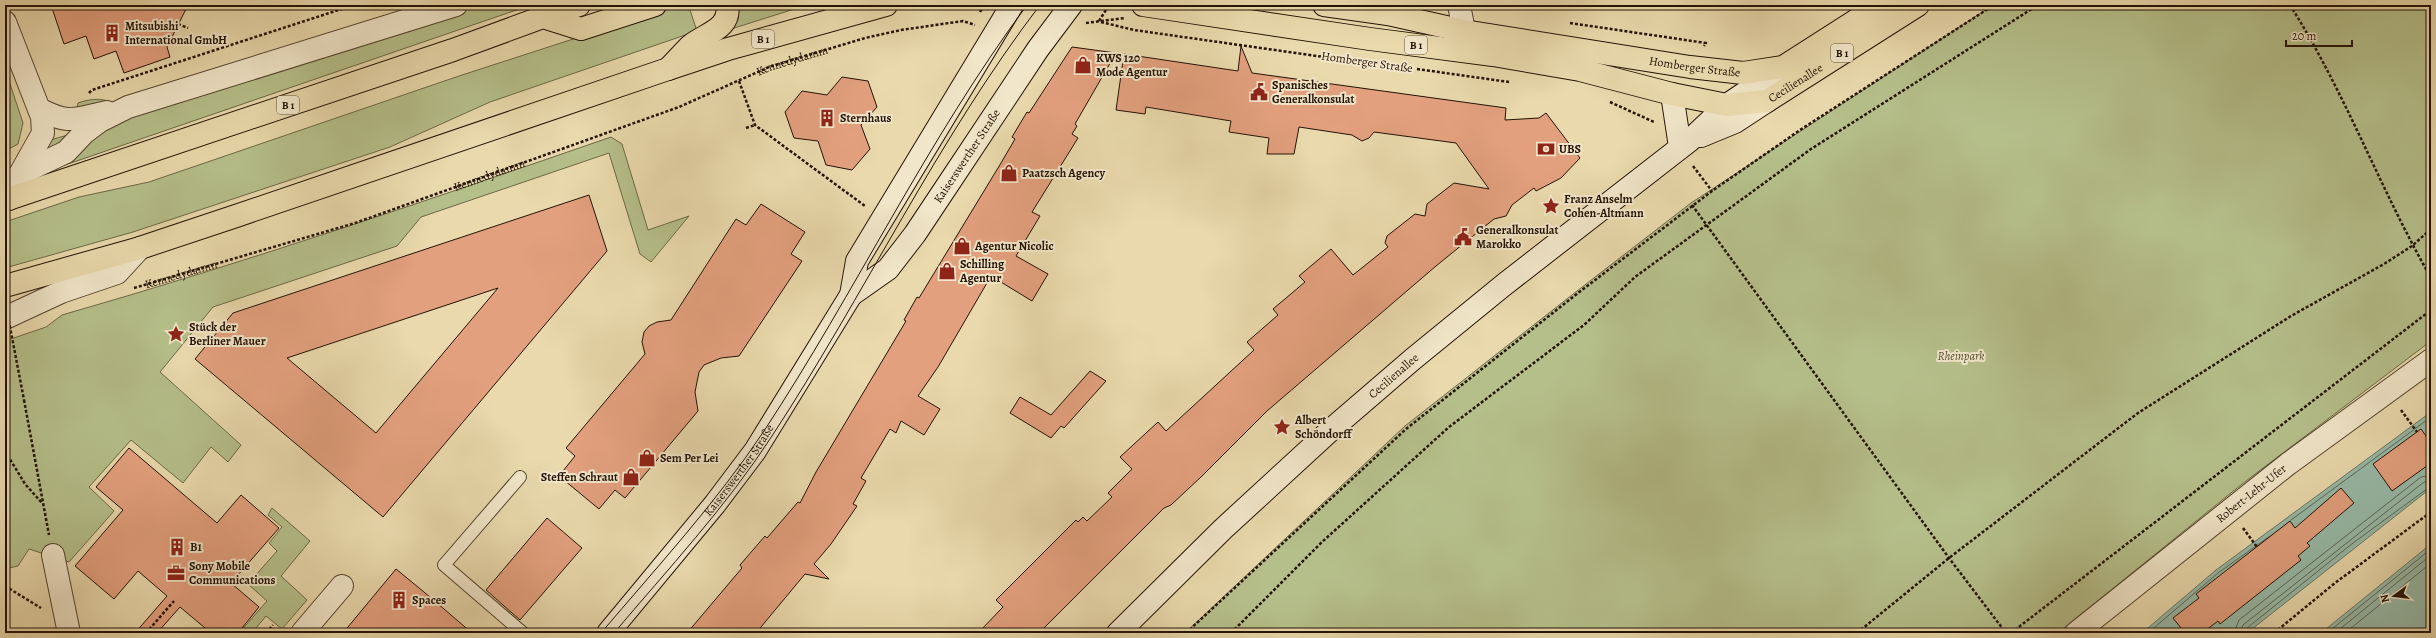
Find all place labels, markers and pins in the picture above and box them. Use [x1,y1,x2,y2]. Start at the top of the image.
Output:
place label: Mitsubishi International GmbH [125,18,227,48]
building icon: Mitsubishi International GmbH [102,23,122,43]
place label: KWS 120 Mode Agentur [1096,50,1168,80]
shop icon: KWS 120 Mode Agentur [1073,55,1093,75]
place label: Spanisches Generalkonsulat [1272,77,1355,107]
public building icon: Spanisches Generalkonsulat [1249,82,1269,102]
building icon: Sternhaus [817,108,837,128]
place label: Sternhaus [840,110,892,126]
bank icon: UBS [1536,139,1556,159]
place label: UBS [1559,141,1581,157]
shop icon: Paatzsch Agency [999,163,1019,183]
place label: Paatzsch Agency [1022,165,1105,181]
place label: Franz Anselm Cohen-Altmann [1564,191,1644,221]
place icon: Franz Anselm Cohen-Altmann [1541,196,1561,216]
place label: Generalkonsulat Marokko [1476,222,1559,252]
public building icon: Generalkonsulat Marokko [1453,227,1473,247]
shop icon: Agentur Nicolic [952,236,972,256]
place label: Agentur Nicolic [974,238,1054,254]
place label: Schilling Agentur [959,256,1005,286]
shop icon: Schilling Agentur [937,261,957,281]
place label: Stück der Berliner Mauer [189,319,266,349]
place icon: Stück der Berliner Mauer [166,324,186,344]
place label: Albert Schöndorff [1294,412,1353,442]
place icon: Albert Schöndorff [1272,417,1292,437]
shop icon: Sem Per Lei [637,448,657,468]
place label: Sem Per Lei [660,450,719,466]
shop icon: Steffen Schraut [621,467,641,487]
place label: Steffen Schraut [541,469,618,485]
building icon: B1 [167,537,187,557]
place label: B1 [190,539,203,555]
place label: Sony Mobile Communications [189,558,276,588]
office icon: Sony Mobile Communications [166,563,186,583]
building icon: Spaces [389,590,409,610]
place label: Spaces [412,592,446,608]

